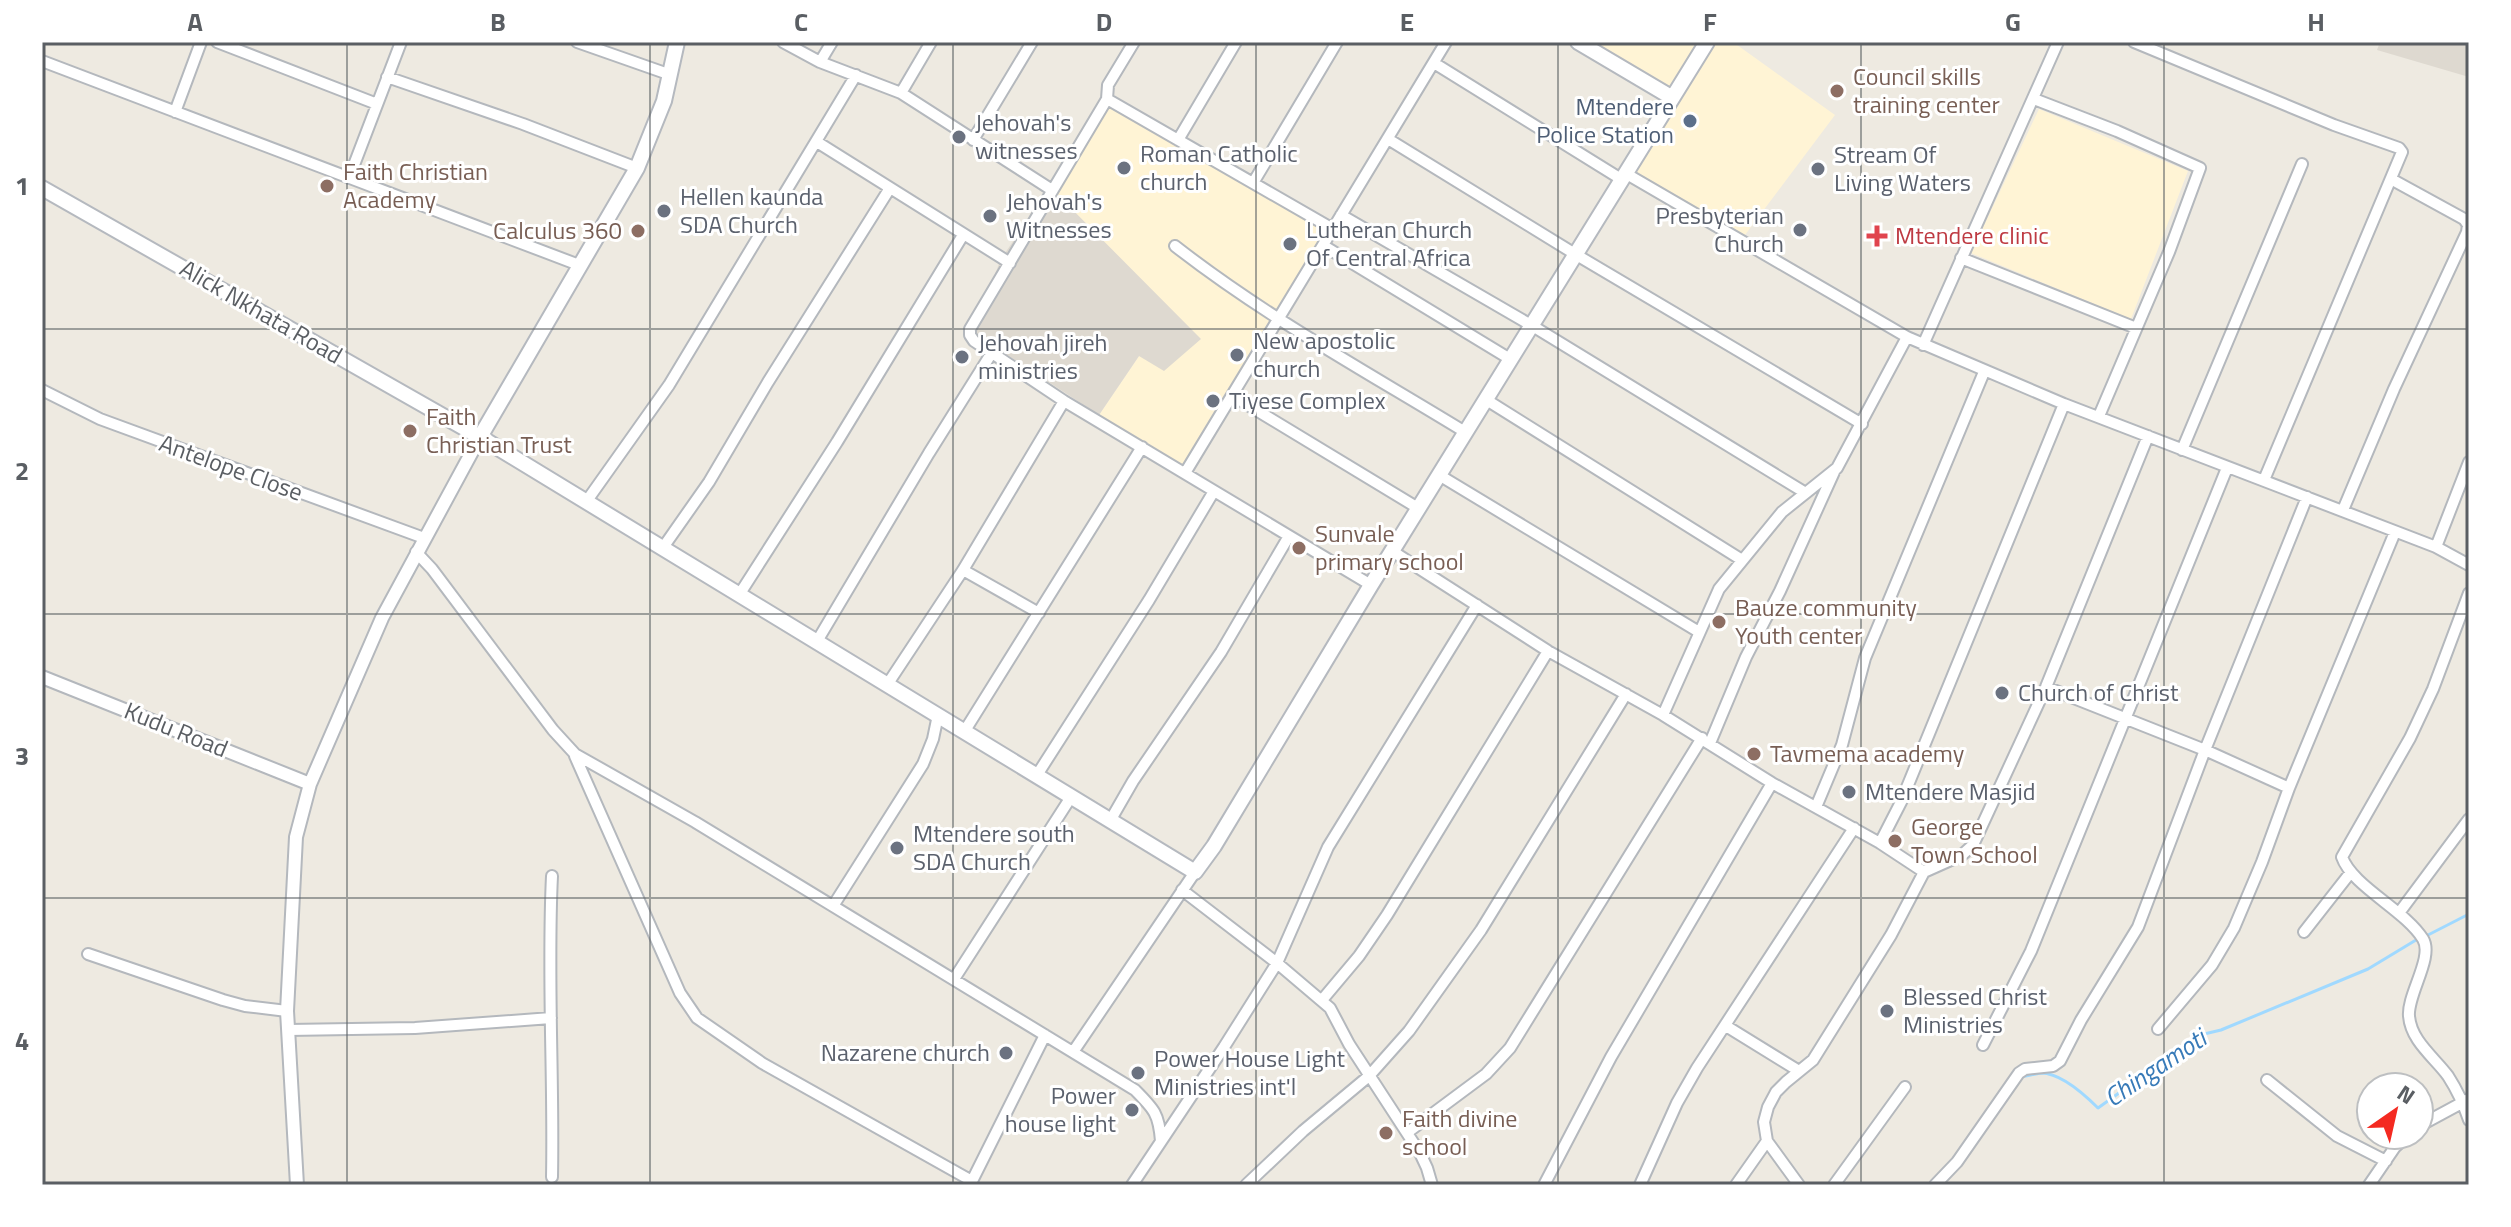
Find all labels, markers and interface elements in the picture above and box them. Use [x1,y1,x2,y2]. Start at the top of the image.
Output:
text: A [187,2,203,41]
text: B [490,2,506,41]
text: C [794,2,808,41]
text: D [1096,2,1112,41]
text: E [1400,2,1414,41]
text: F [1703,2,1717,41]
text: G [2005,2,2021,41]
text: H [2307,2,2325,41]
place label: Council skills training center [1853,58,2000,122]
marker: Council skills training center [1828,82,1846,100]
place label: Mtendere Police Station [1536,88,1674,152]
place label: Jehovah's witnesses [975,104,1078,168]
marker: Mtendere Police Station [1681,112,1699,130]
marker: Jehovah's witnesses [950,128,968,146]
place label: Roman Catholic church [1140,135,1298,199]
place label: Stream Of Living Waters [1834,136,1971,200]
place label: Faith Christian Academy [343,153,488,217]
marker: Roman Catholic church [1115,159,1133,177]
marker: Stream Of Living Waters [1809,160,1827,178]
text: 1 [15,166,29,205]
marker: Faith Christian Academy [318,177,336,195]
place label: Hellen kaunda SDA Church [680,178,823,242]
place label: Jehovah's Witnesses [1006,183,1112,247]
place label: Presbyterian Church [1655,197,1784,261]
marker: Hellen kaunda SDA Church [655,202,673,220]
marker: Jehovah's Witnesses [981,207,999,225]
place label: Lutheran Church Of Central Africa [1306,211,1472,275]
place label: Calculus 360 [493,212,622,248]
place label: Mtendere clinic [1895,217,2049,253]
marker: Presbyterian Church [1791,221,1809,239]
marker: Calculus 360 [629,222,647,240]
marker: Mtendere clinic [1866,225,1888,247]
marker: Lutheran Church Of Central Africa [1281,235,1299,253]
street label: Alick Nkhata Road [173,250,350,372]
place label: New apostolic church [1253,322,1396,386]
place label: Jehovah jireh ministries [978,324,1107,388]
marker: New apostolic church [1228,346,1246,364]
marker: Jehovah jireh ministries [953,348,971,366]
place label: Tiyese Complex [1229,382,1386,418]
marker: Tiyese Complex [1204,392,1222,410]
place label: Faith Christian Trust [426,398,572,462]
marker: Faith Christian Trust [401,422,419,440]
street label: Antelope Close [154,424,308,510]
text: 2 [15,451,29,490]
place label: Sunvale primary school [1315,515,1464,579]
marker: Sunvale primary school [1290,539,1308,557]
place label: Bauze community Youth center [1735,589,1917,653]
marker: Bauze community Youth center [1710,613,1728,631]
place label: Church of Christ [2018,674,2179,710]
marker: Church of Christ [1993,684,2011,702]
street label: Kudu Road [119,692,234,766]
place label: Tavmema academy [1770,735,1965,771]
text: 3 [15,736,29,775]
marker: Tavmema academy [1745,745,1763,763]
place label: Mtendere Masjid [1865,773,2035,809]
marker: Mtendere Masjid [1840,783,1858,801]
place label: George Town School [1911,808,2038,872]
place label: Mtendere south SDA Church [913,815,1075,879]
marker: George Town School [1886,832,1904,850]
marker: Mtendere south SDA Church [888,839,906,857]
place label: Blessed Christ Ministries [1903,978,2048,1042]
marker: Blessed Christ Ministries [1878,1002,1896,1020]
water label: Chingamoti [2096,1017,2216,1116]
text: 4 [15,1021,29,1060]
place label: Nazarene church [821,1034,990,1070]
place label: Power House Light Ministries int'l [1154,1040,1346,1104]
marker: Nazarene church [997,1044,1015,1062]
marker: Power House Light Ministries int'l [1129,1064,1147,1082]
north arrow [2355,1071,2435,1151]
text: N [2390,1076,2422,1113]
place label: Power house light [1005,1077,1117,1141]
place label: Faith divine school [1402,1100,1517,1164]
marker: Power house light [1123,1101,1141,1119]
marker: Faith divine school [1377,1124,1395,1142]

